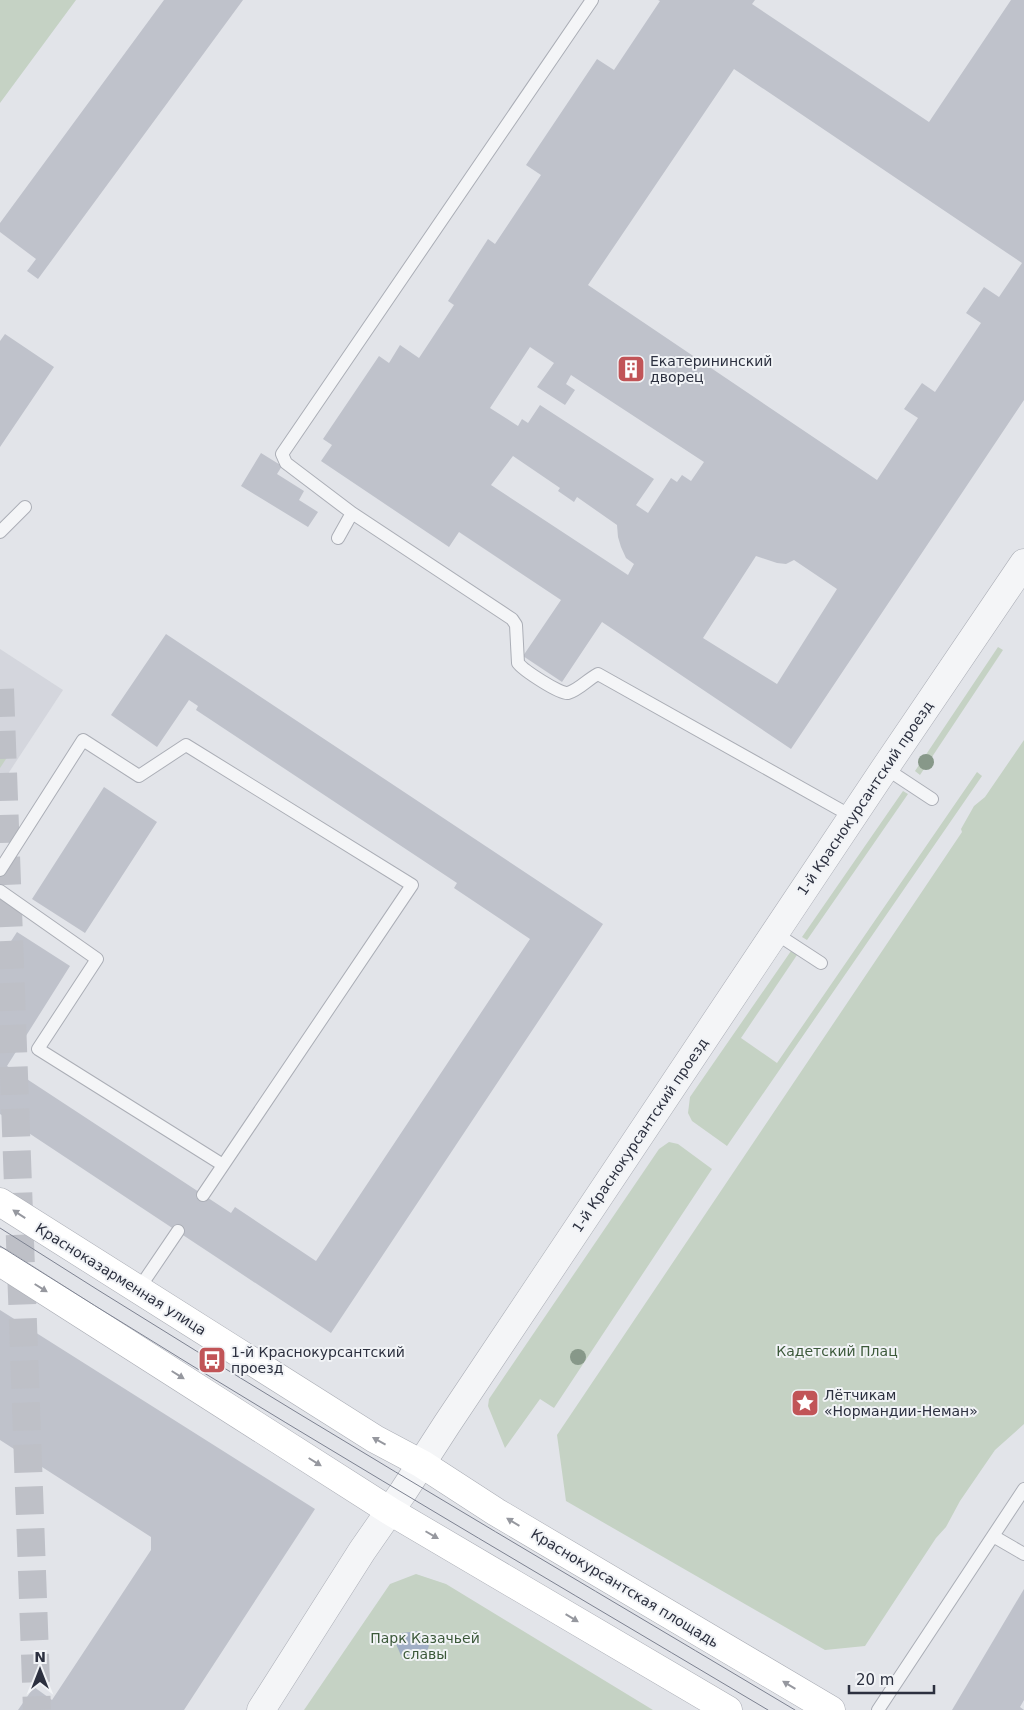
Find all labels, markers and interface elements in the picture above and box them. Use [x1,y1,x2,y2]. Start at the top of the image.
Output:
place label: Екатерининский дворец [650,353,772,385]
building icon: Екатерининский дворец [616,354,646,384]
street label: 1-й Краснокурсантский проезд [794,698,936,898]
street label: 1-й Краснокурсантский проезд [569,1035,711,1235]
one-way arrow [13,1209,26,1219]
street label: Красноказарменная улица [33,1220,209,1338]
one-way arrow [35,1283,48,1293]
park label: Кадетский Плац [776,1343,898,1359]
place label: 1-й Краснокурсантский проезд [231,1344,405,1376]
bus stop icon: 1-й Краснокурсантский проезд [197,1345,227,1375]
one-way arrow [172,1370,185,1380]
place label: Лётчикам «Нормандии-Неман» [824,1387,978,1419]
place icon: Лётчикам «Нормандии-Неман» [790,1388,820,1418]
one-way arrow [372,1436,385,1445]
one-way arrow [309,1458,322,1467]
one-way arrow [507,1518,520,1527]
street label: Краснокурсантская площадь [528,1526,722,1650]
one-way arrow [426,1531,439,1540]
one-way arrow [566,1614,579,1623]
park label: Парк Казачьей славы [370,1630,480,1662]
north arrow [15,1645,65,1695]
text: N [34,1649,46,1665]
scale bar [849,1662,934,1694]
text: 20 m [856,1671,894,1689]
one-way arrow [782,1681,795,1690]

